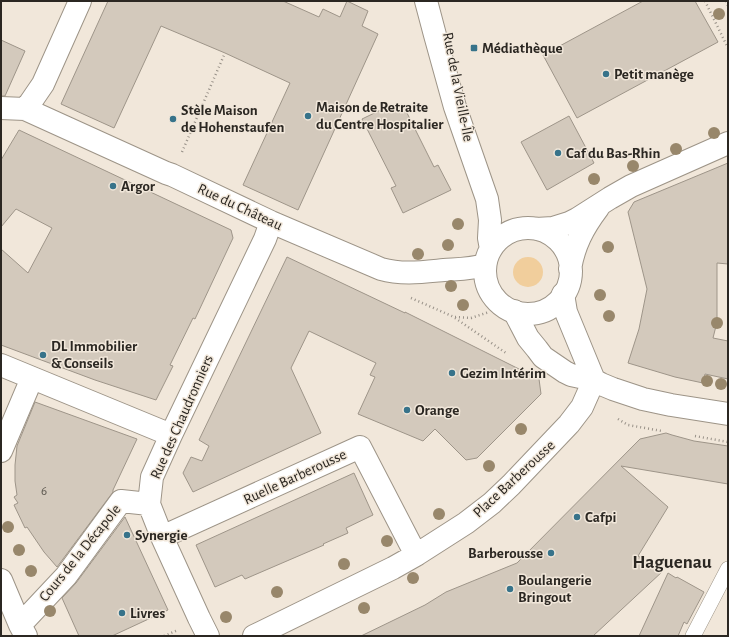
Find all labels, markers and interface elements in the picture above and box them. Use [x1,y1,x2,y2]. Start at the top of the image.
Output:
street label: Rue de la Vieille-Île [440,31,477,143]
place label: Médiathèque [482,41,563,56]
marker: Médiathèque [469,43,479,53]
place label: Petit manège [614,67,694,82]
marker: Petit manège [601,69,611,79]
place label: Maison de Retraite du Centre Hospitalier [316,100,444,132]
place label: Stèle Maison de Hohenstaufen [181,103,284,135]
marker: Maison de Retraite du Centre Hospitalier [303,111,313,121]
marker: Stèle Maison de Hohenstaufen [168,114,178,124]
place label: Caf du Bas-Rhin [566,146,660,161]
marker: Caf du Bas-Rhin [553,148,563,158]
place label: Argor [121,179,156,194]
marker: Argor [108,181,118,191]
street label: Rue du Château [195,181,285,233]
place label: DL Immobilier & Conseils [51,339,138,371]
marker: DL Immobilier & Conseils [38,350,48,360]
street label: Rue des Chaudronniers [148,353,216,481]
place label: Gezim Intérim [460,366,546,381]
marker: Gezim Intérim [447,368,457,378]
place label: Orange [415,403,459,418]
marker: Orange [402,405,412,415]
street label: Place Barberousse [470,437,558,521]
street label: Ruelle Barberousse [241,447,349,507]
house number: 6 [41,485,47,498]
street label: Cours de la Décapole [36,501,124,604]
place label: Cafpi [585,510,616,525]
marker: Cafpi [572,512,582,522]
place label: Synergie [135,528,188,543]
marker: Synergie [122,530,132,540]
place label: Barberousse [468,546,543,561]
marker: Barberousse [546,548,556,558]
district label: Haguenau [632,553,712,572]
place label: Boulangerie Bringout [518,573,592,605]
marker: Boulangerie Bringout [505,584,515,594]
place label: Livres [130,606,165,621]
marker: Livres [117,608,127,618]

